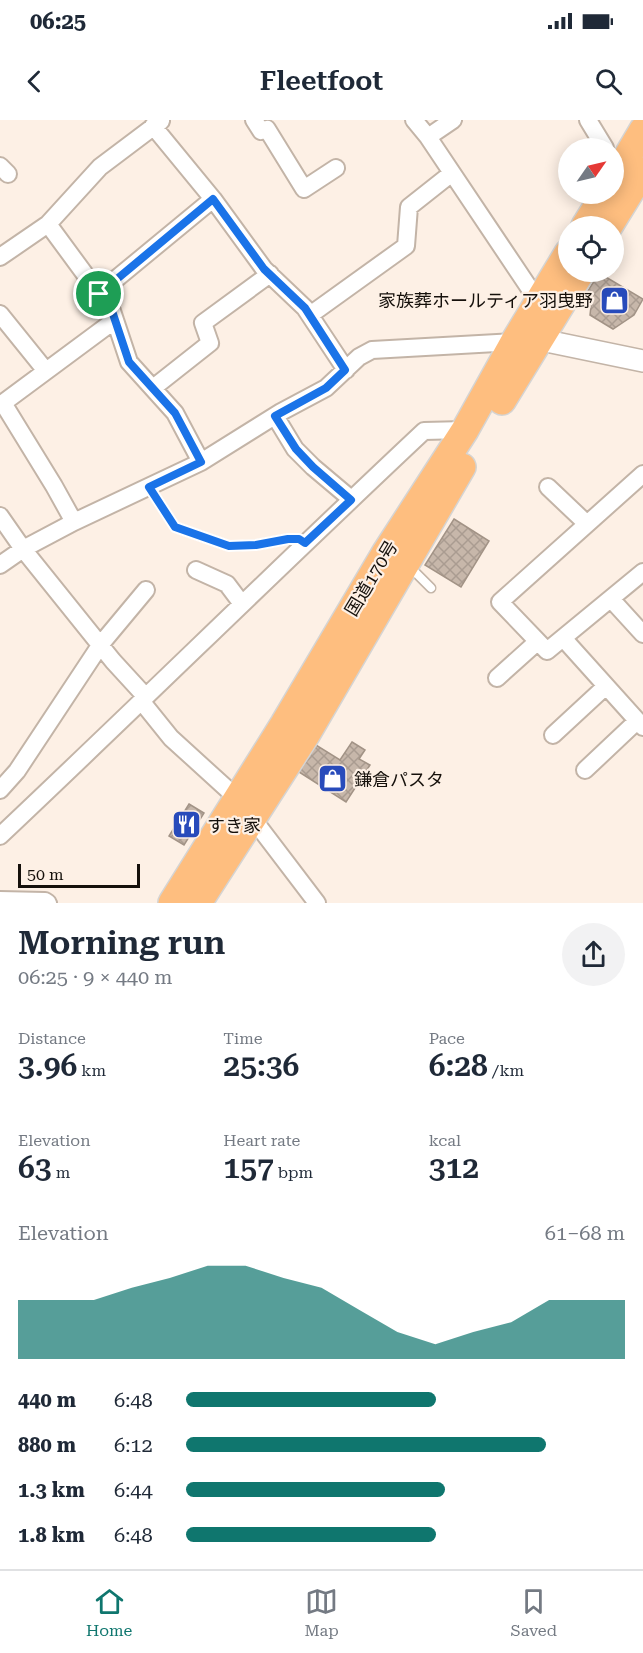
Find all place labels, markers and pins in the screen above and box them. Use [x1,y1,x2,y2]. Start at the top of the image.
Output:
pin [73,268,124,319]
shop icon: 家族葬ホールティア羽曳野 [598,284,630,316]
place label: 家族葬ホールティア羽曳野 [378,290,593,311]
shop icon: 鎌倉パスタ [317,763,349,795]
place label: 鎌倉パスタ [354,769,444,790]
restaurant icon: すき家 [170,809,202,841]
place label: すき家 [207,815,261,836]

